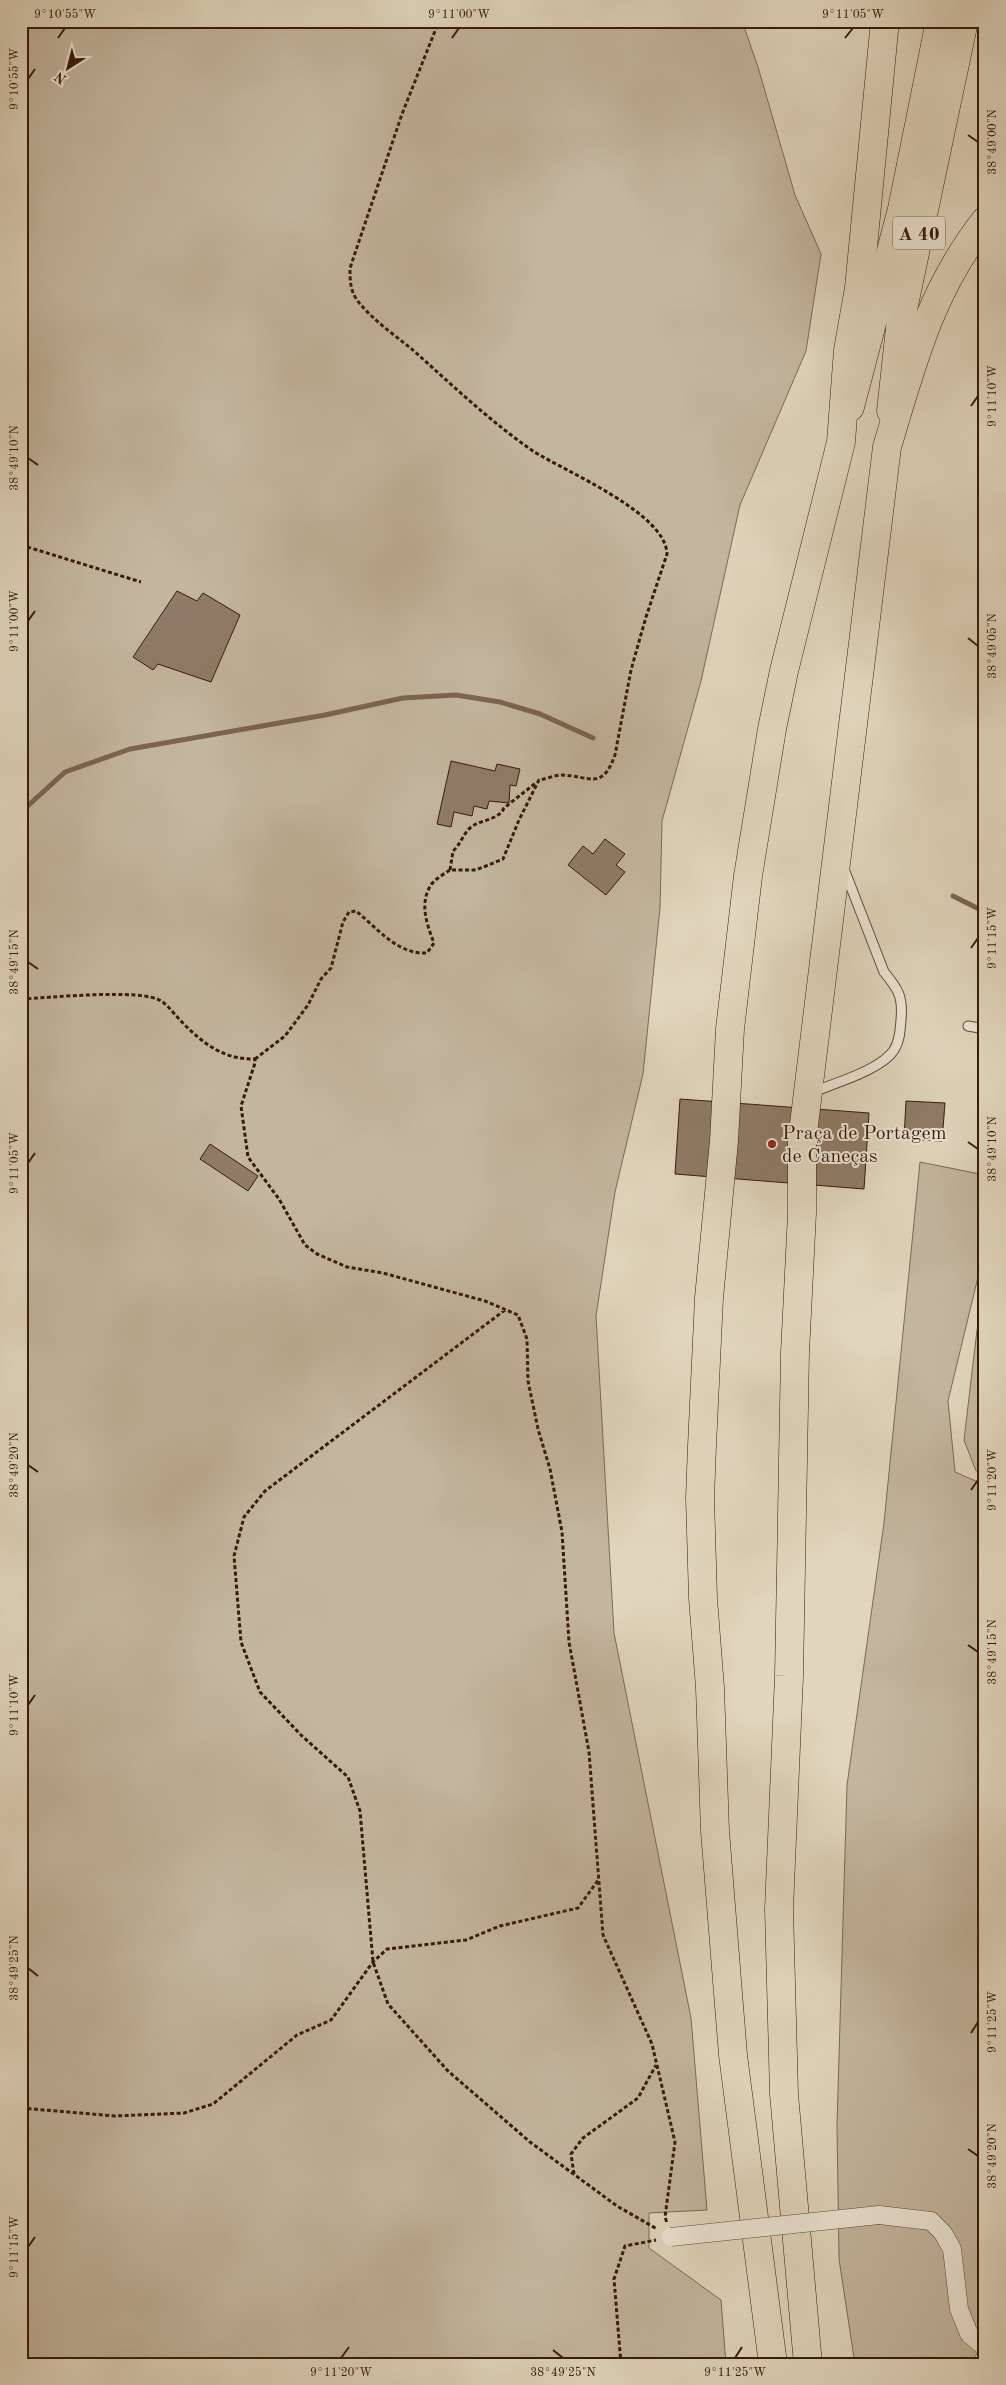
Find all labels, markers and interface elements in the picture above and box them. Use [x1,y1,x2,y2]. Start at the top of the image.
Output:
text: 9°10'55"W [34,8,96,21]
text: 9°11'05"W [822,8,884,21]
text: 9°11'00"W [428,9,490,21]
north arrow [42,42,92,92]
text: 9°10'55"W [8,48,21,110]
text: N [52,69,69,87]
text: 38°49'00"N [987,109,999,175]
road number: A 40 [893,217,945,250]
text: 9°11'10"W [987,365,999,427]
text: 38°49'10"N [9,425,21,491]
text: 9°11'00"W [9,590,21,652]
text: 38°49'05"N [986,613,999,679]
text: 9°11'15"W [986,907,999,969]
text: 38°49'15"N [8,929,21,995]
text: 38°49'10"N [987,1116,999,1182]
place label: Praça de Portagem de Caneças [782,1124,947,1167]
text: 9°11'05"W [8,1132,21,1194]
marker: Praça de Portagem de Caneças [766,1138,778,1150]
text: 38°49'20"N [9,1432,21,1498]
text: 9°11'20"W [987,1449,999,1511]
text: 38°49'15"N [986,1619,999,1685]
text: 9°11'10"W [9,1674,21,1736]
text: 38°49'25"N [8,1935,21,2001]
text: 9°11'25"W [986,1991,999,2053]
text: 38°49'20"N [987,2123,999,2189]
text: 9°11'15"W [8,2216,21,2278]
text: 38°49'25"N [530,2366,596,2379]
text: 9°11'25"W [704,2366,766,2379]
text: 9°11'20"W [310,2367,372,2379]

